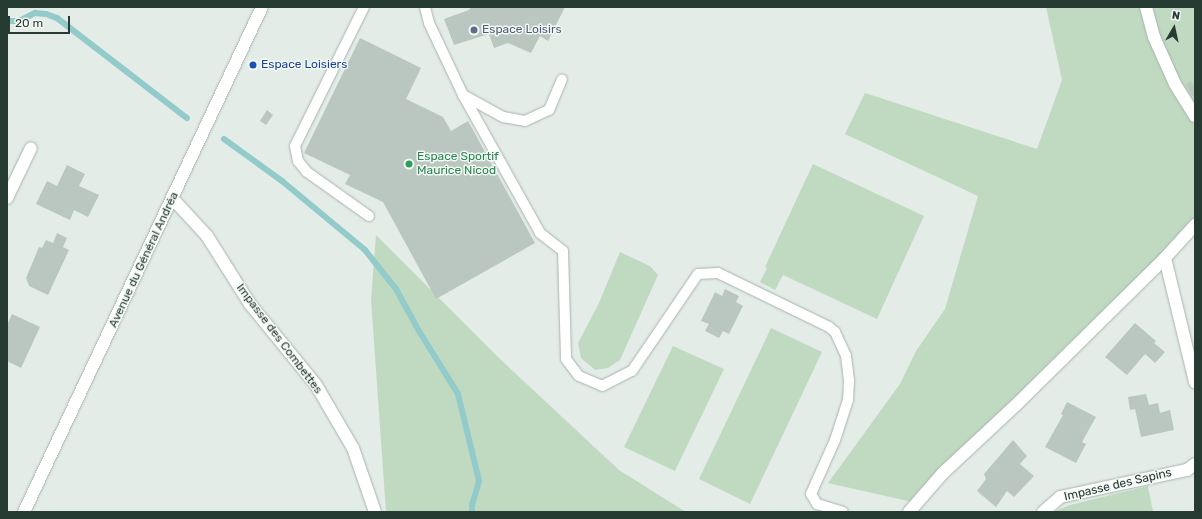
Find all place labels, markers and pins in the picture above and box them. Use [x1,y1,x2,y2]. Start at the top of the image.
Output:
place label: Espace Loisirs [482,23,562,37]
marker: Espace Loisirs [469,25,479,35]
place label: Espace Loisiers [261,58,347,72]
marker: Espace Loisiers [248,60,258,70]
place label: Espace Sportif Maurice Nicod [417,150,499,178]
marker: Espace Sportif Maurice Nicod [404,159,414,169]

